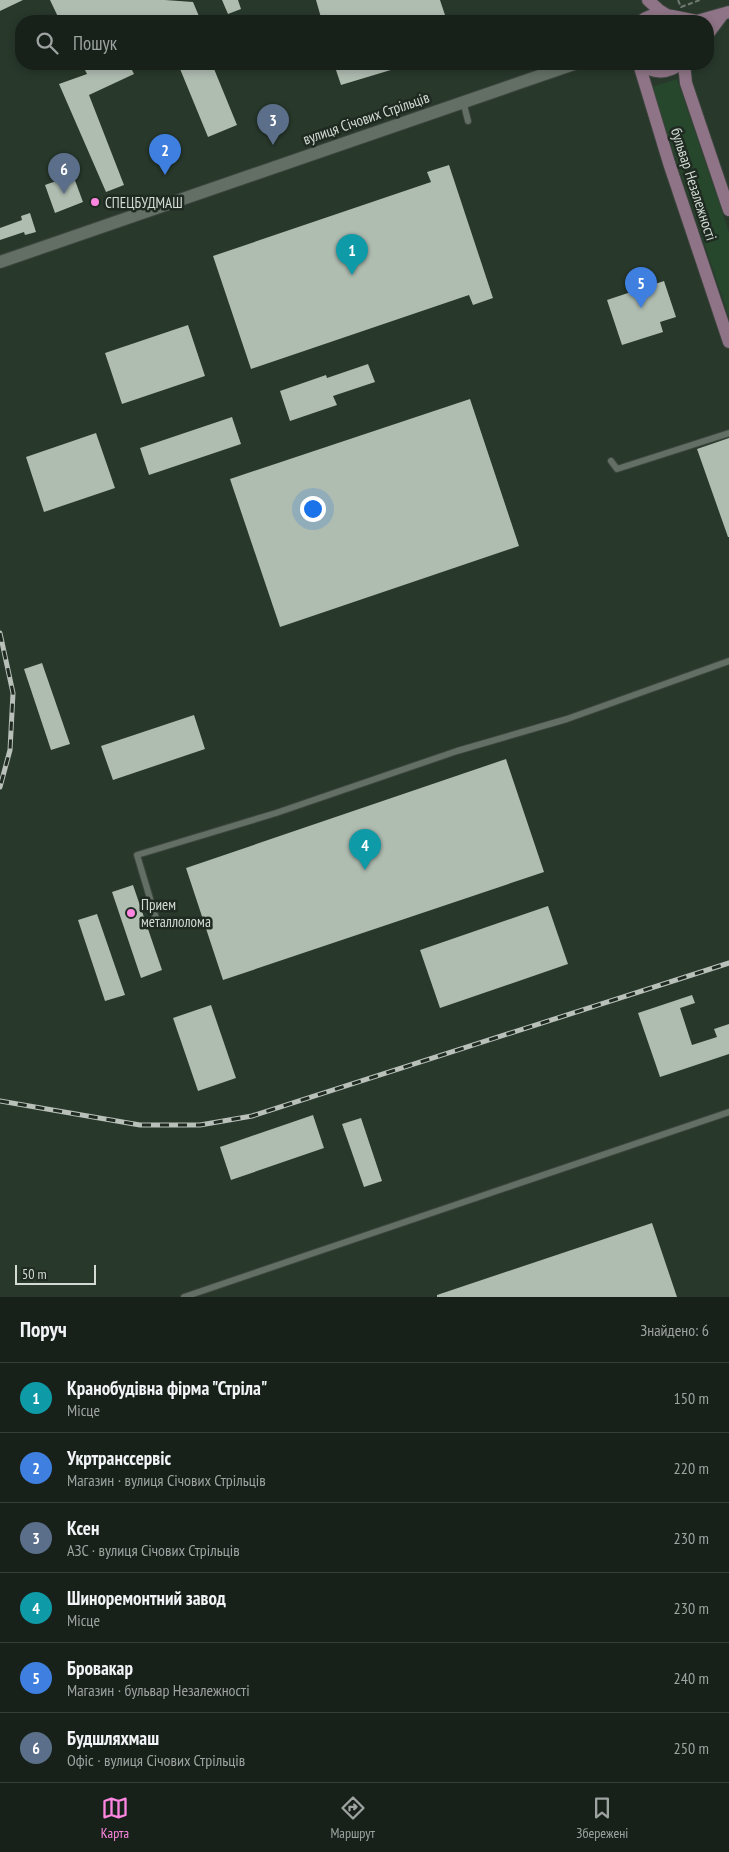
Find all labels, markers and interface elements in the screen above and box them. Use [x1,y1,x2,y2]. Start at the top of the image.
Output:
search box [15,15,714,70]
icon: search [33,29,61,57]
text: Пошук [73,31,117,55]
street label: вулиця Січових Стрільців [300,87,432,149]
pin: 3 [257,104,289,145]
street label: бульвар Незалежності [667,125,721,243]
pin: 2 [149,134,181,175]
pin: 6 [48,153,80,194]
place label: СПЕЦБУДМАШ [105,193,183,212]
marker: СПЕЦБУДМАШ [89,196,101,208]
pin: 1 [336,234,368,275]
pin: 5 [625,267,657,308]
your location [300,496,326,522]
pin: 4 [349,829,381,870]
place label: Прием металлолома [141,895,211,931]
marker: Прием металлолома [125,907,137,919]
scale bar [15,1262,96,1285]
text: 50 m [22,1265,47,1283]
text: Поруч [20,1316,67,1343]
text: Знайдено: 6 [640,1320,709,1340]
text: Кранобудівна фірма "Стріла" [67,1376,267,1400]
text: 1 [32,1388,40,1408]
text: 150 m [674,1388,709,1408]
text: Місце [67,1400,100,1420]
text: Укртранссервіс [67,1446,171,1470]
text: 2 [32,1458,40,1478]
text: 220 m [674,1458,709,1478]
text: Магазин · вулиця Січових Стрільців [67,1470,266,1490]
text: Ксен [67,1516,99,1540]
text: 3 [32,1528,40,1548]
text: 230 m [674,1528,709,1548]
text: АЗС · вулиця Січових Стрільців [67,1540,240,1560]
text: Шиноремонтний завод [67,1586,226,1610]
text: 4 [32,1598,40,1618]
text: 230 m [674,1598,709,1618]
text: Місце [67,1610,100,1630]
text: Бровакар [67,1656,133,1680]
text: 5 [32,1668,40,1688]
text: 240 m [674,1668,709,1688]
text: Магазин · бульвар Незалежності [67,1680,250,1700]
text: Будшляхмаш [67,1726,159,1750]
text: 6 [32,1738,40,1758]
text: 250 m [674,1738,709,1758]
text: Офіс · вулиця Січових Стрільців [67,1750,245,1770]
tab: Карта [101,1794,129,1842]
tab: Маршрут [330,1794,375,1842]
tab: Збережені [576,1794,628,1842]

